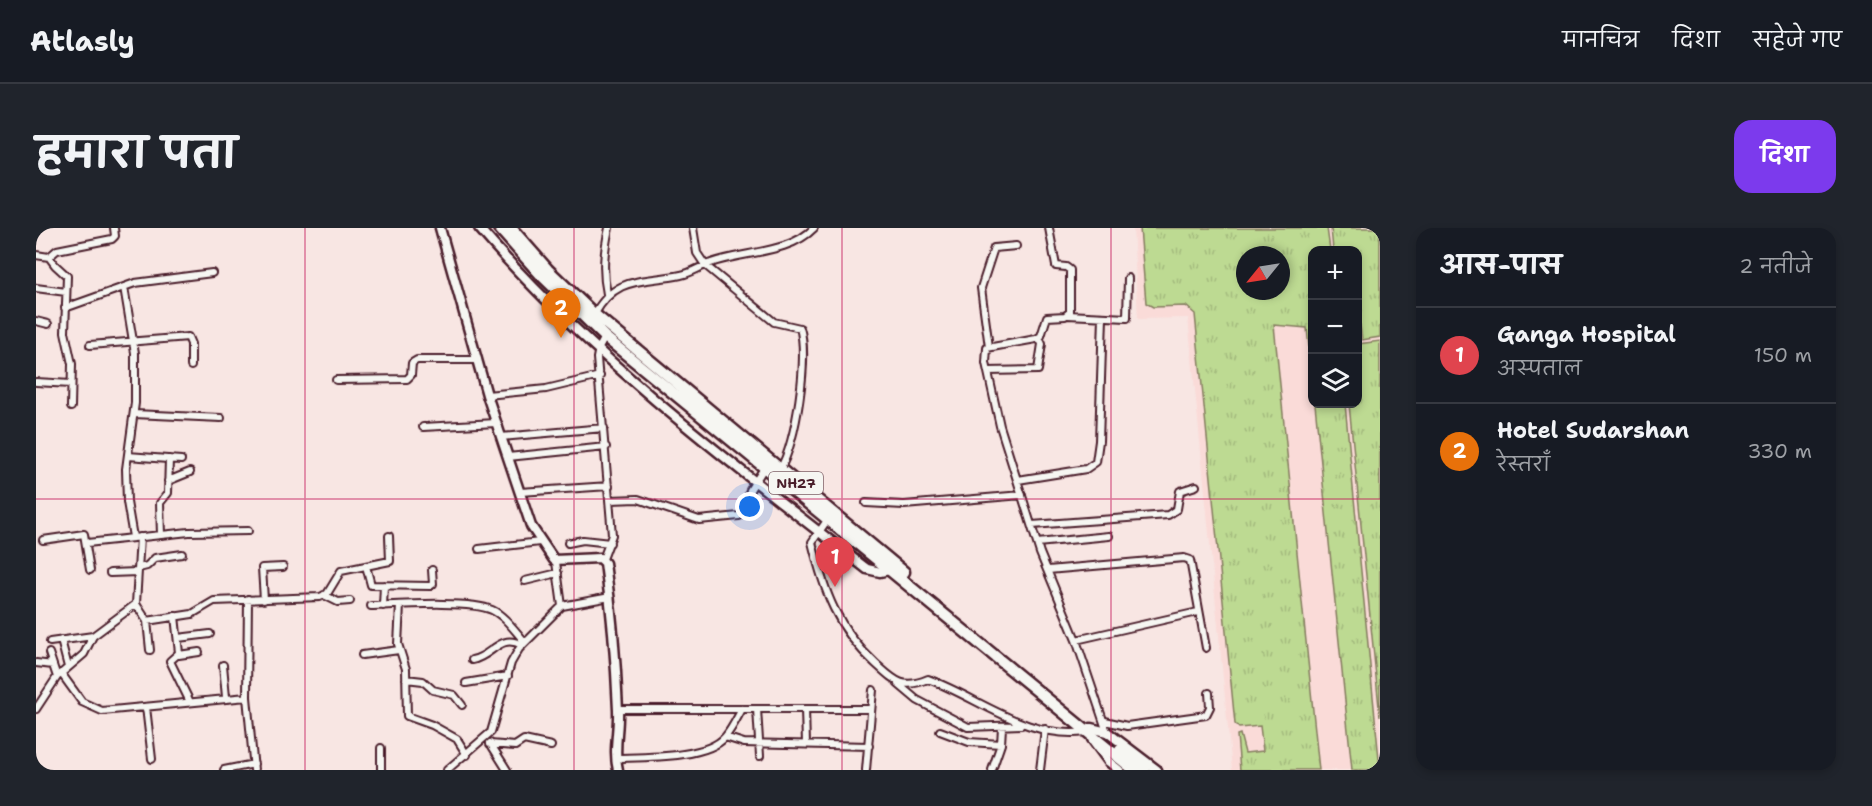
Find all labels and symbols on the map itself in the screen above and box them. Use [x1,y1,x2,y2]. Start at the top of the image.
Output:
north arrow [1236,246,1290,300]
pin: 2 [542,288,580,338]
road number: NH27 [769,472,823,494]
your location [735,492,764,521]
pin: 1 [816,538,854,587]

